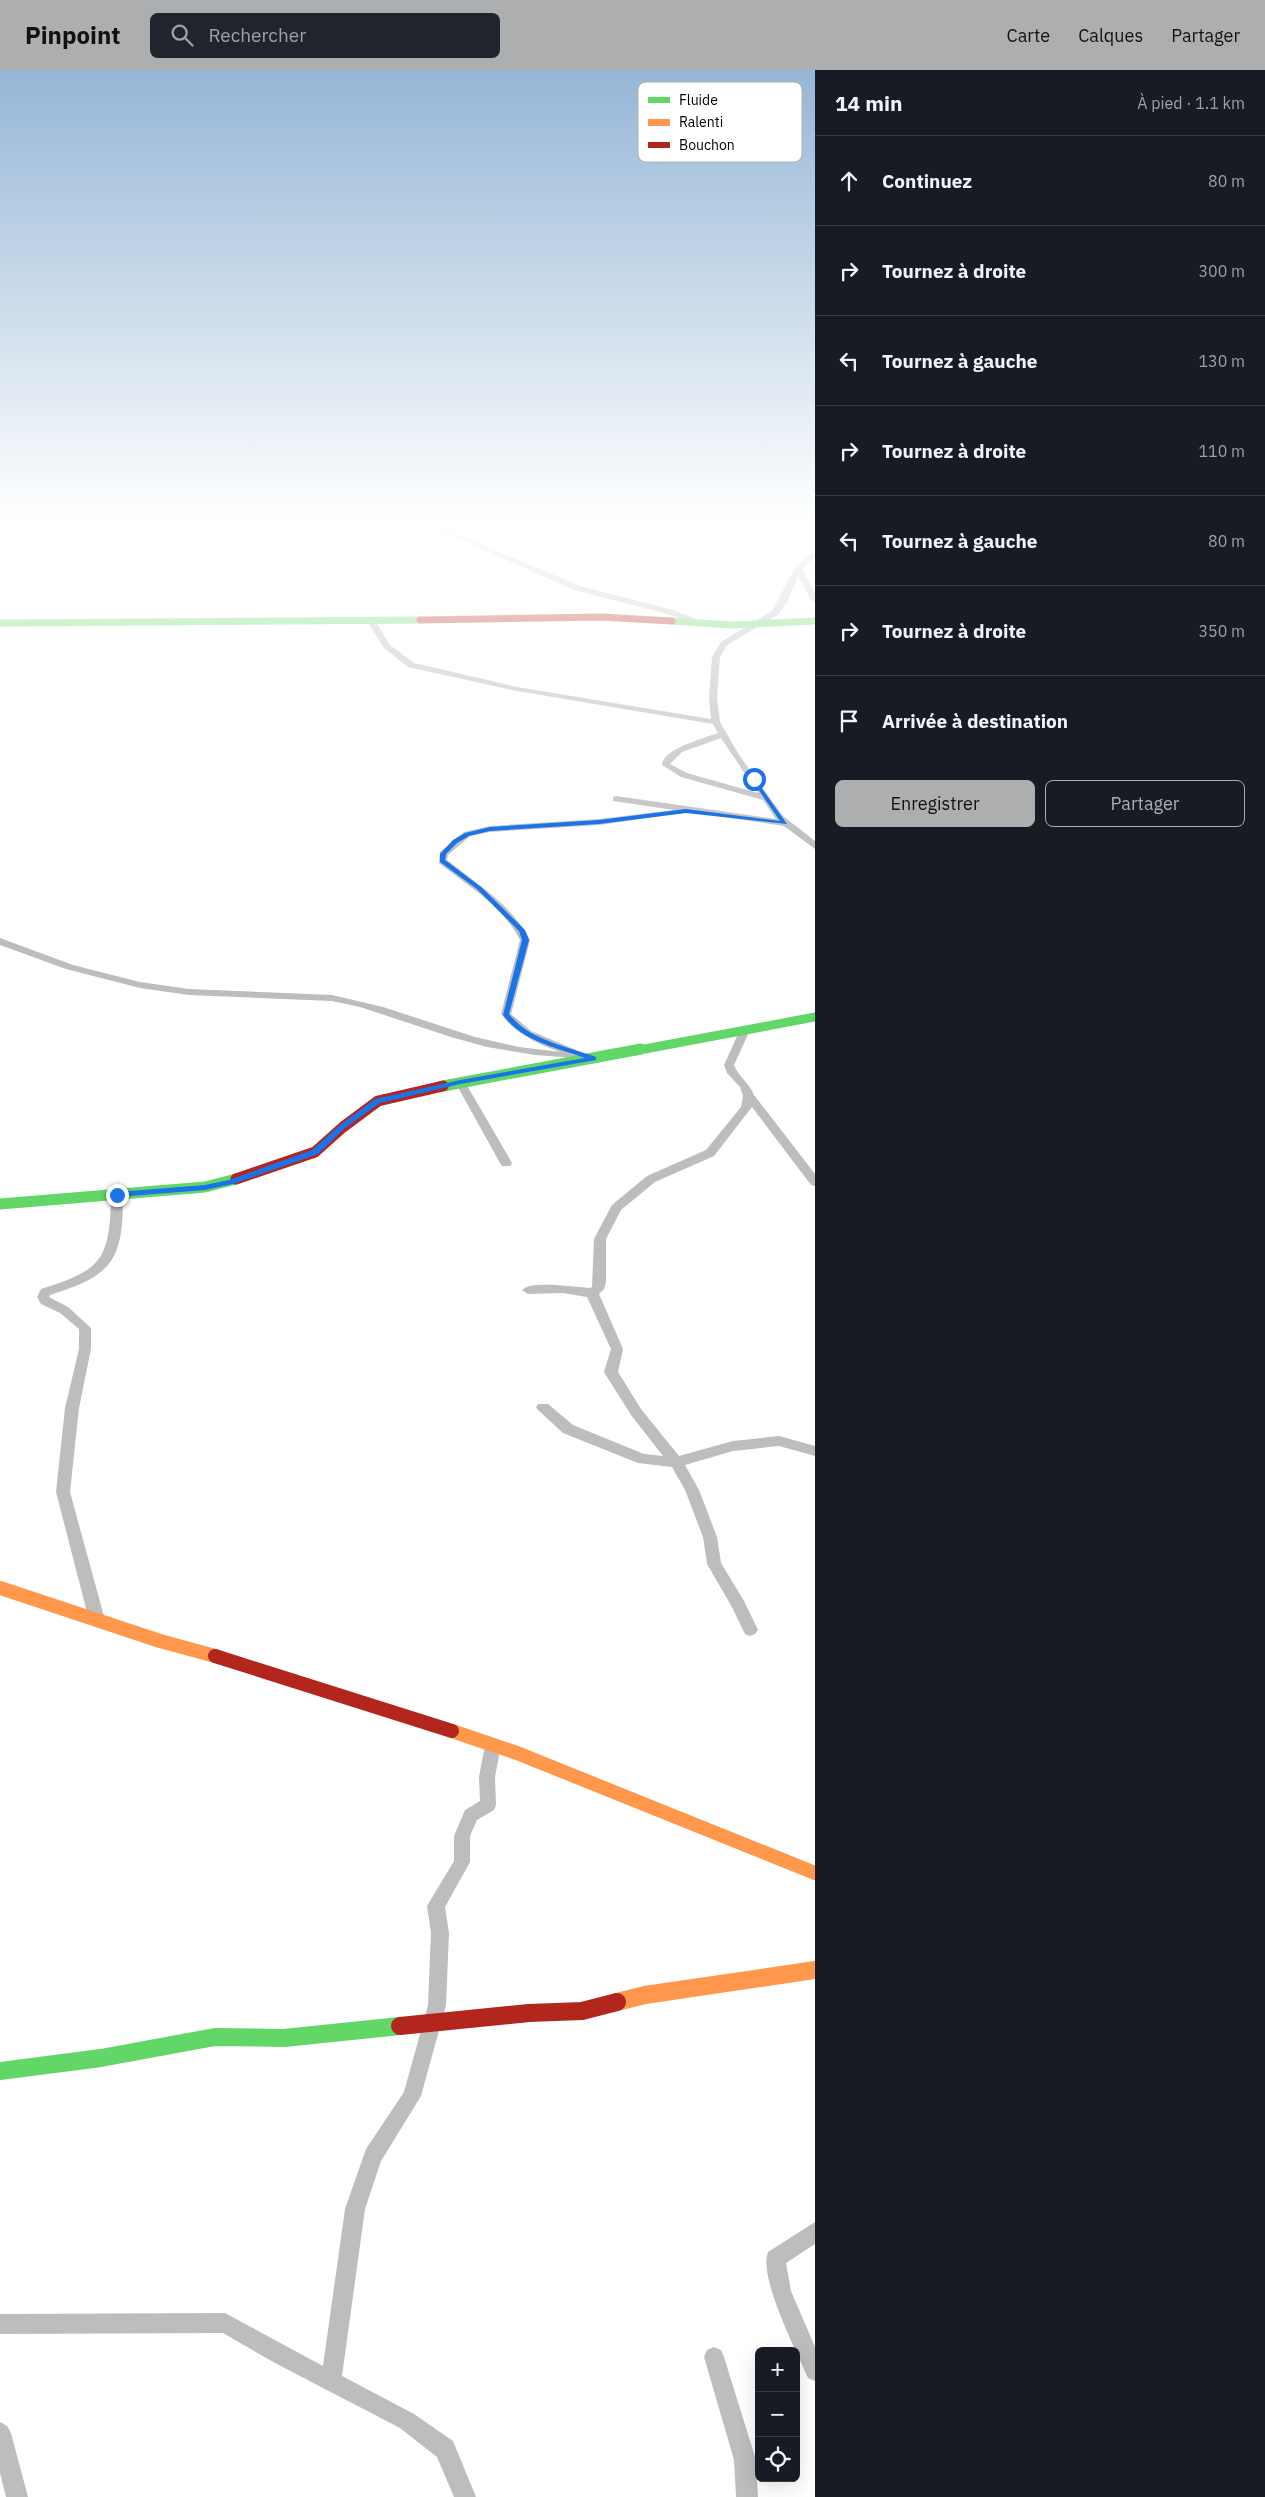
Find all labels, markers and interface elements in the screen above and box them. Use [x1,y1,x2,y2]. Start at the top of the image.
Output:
search box [150,13,500,58]
text: Pinpoint [25,19,120,51]
icon: search [168,21,196,49]
text: Rechercher [208,23,306,47]
text: Carte [1007,24,1050,47]
text: Calques [1078,24,1143,47]
text: Partager [1171,24,1240,47]
legend [638,82,802,162]
text: 14 min [835,89,902,117]
text: Fluide [679,91,718,109]
text: À pied · 1.1 km [1137,93,1245,113]
text: Ralenti [679,113,723,131]
text: Bouchon [679,136,735,154]
icon: ahead [835,167,863,195]
text: Continuez [882,169,972,193]
text: 80 m [1208,171,1245,191]
icon: right [835,257,863,285]
text: Tournez à droite [882,259,1026,283]
text: 300 m [1198,261,1245,281]
icon: left [835,347,863,375]
text: Tournez à gauche [882,349,1038,373]
text: 130 m [1198,351,1245,371]
icon: right [835,437,863,465]
text: Tournez à droite [882,439,1026,463]
text: 110 m [1198,441,1245,461]
icon: left [835,527,863,555]
text: Tournez à gauche [882,529,1038,553]
text: 80 m [1208,531,1245,551]
icon: right [835,617,863,645]
text: Tournez à droite [882,619,1026,643]
text: 350 m [1198,621,1245,641]
icon: arrive [835,707,863,735]
text: Arrivée à destination [882,709,1068,733]
route start [743,768,766,791]
button: Enregistrer [835,780,1035,827]
button: Partager [1045,780,1245,827]
route end [106,1184,129,1207]
map controls [755,2347,800,2482]
button: + [755,2347,800,2392]
button: − [755,2392,800,2437]
button: locate [755,2437,800,2482]

